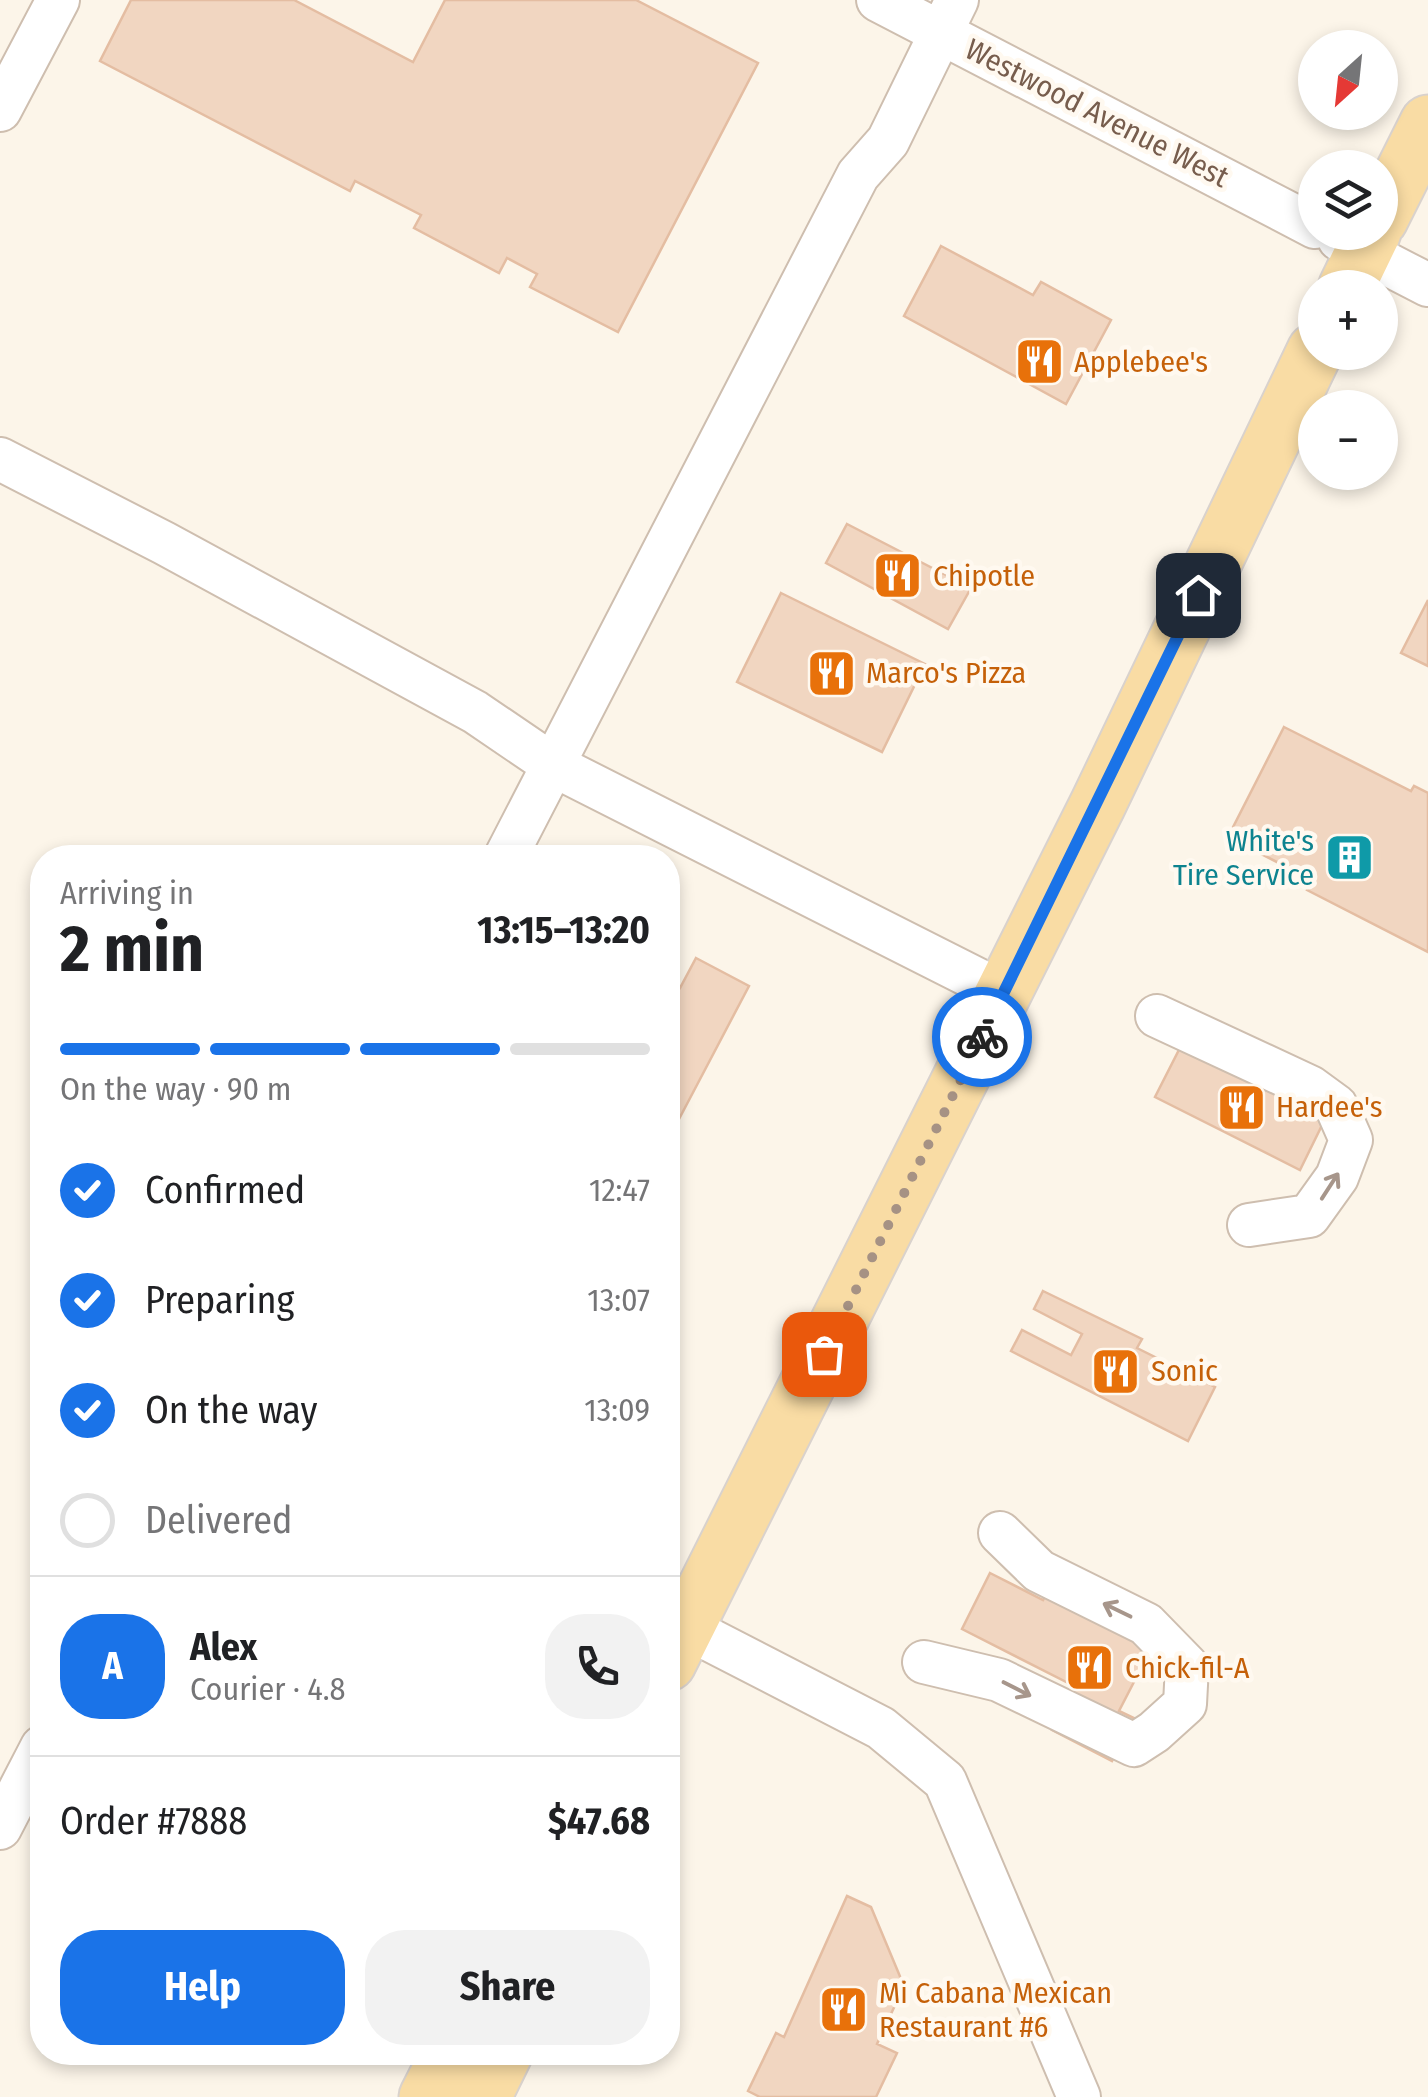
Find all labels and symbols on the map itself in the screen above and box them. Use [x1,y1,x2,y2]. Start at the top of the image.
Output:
north arrow [1298,30,1398,130]
street label: Westwood Avenue West [959,31,1235,195]
restaurant icon: Applebee's [1013,336,1065,388]
place label: Applebee's [1074,344,1208,380]
restaurant icon: Chipotle [872,550,924,602]
pin [1156,553,1241,638]
place label: Chipotle [933,558,1035,594]
restaurant icon: Marco's Pizza [805,647,857,699]
place label: Marco's Pizza [866,655,1026,691]
place label: White's Tire Service [1173,823,1314,893]
building icon: White's Tire Service [1323,832,1375,884]
courier [932,987,1032,1087]
restaurant icon: Hardee's [1215,1081,1267,1133]
place label: Hardee's [1276,1089,1383,1125]
one-way arrow [1320,1172,1341,1200]
pin [782,1312,867,1397]
restaurant icon: Sonic [1090,1345,1142,1397]
place label: Sonic [1151,1353,1218,1389]
one-way arrow [1102,1599,1132,1618]
restaurant icon: Chick-fil-A [1064,1642,1116,1694]
place label: Chick-fil-A [1125,1650,1250,1686]
one-way arrow [1001,1680,1031,1699]
place label: Mi Cabana Mexican Restaurant #6 [879,1975,1112,2045]
restaurant icon: Mi Cabana Mexican Restaurant #6 [818,1984,870,2036]

